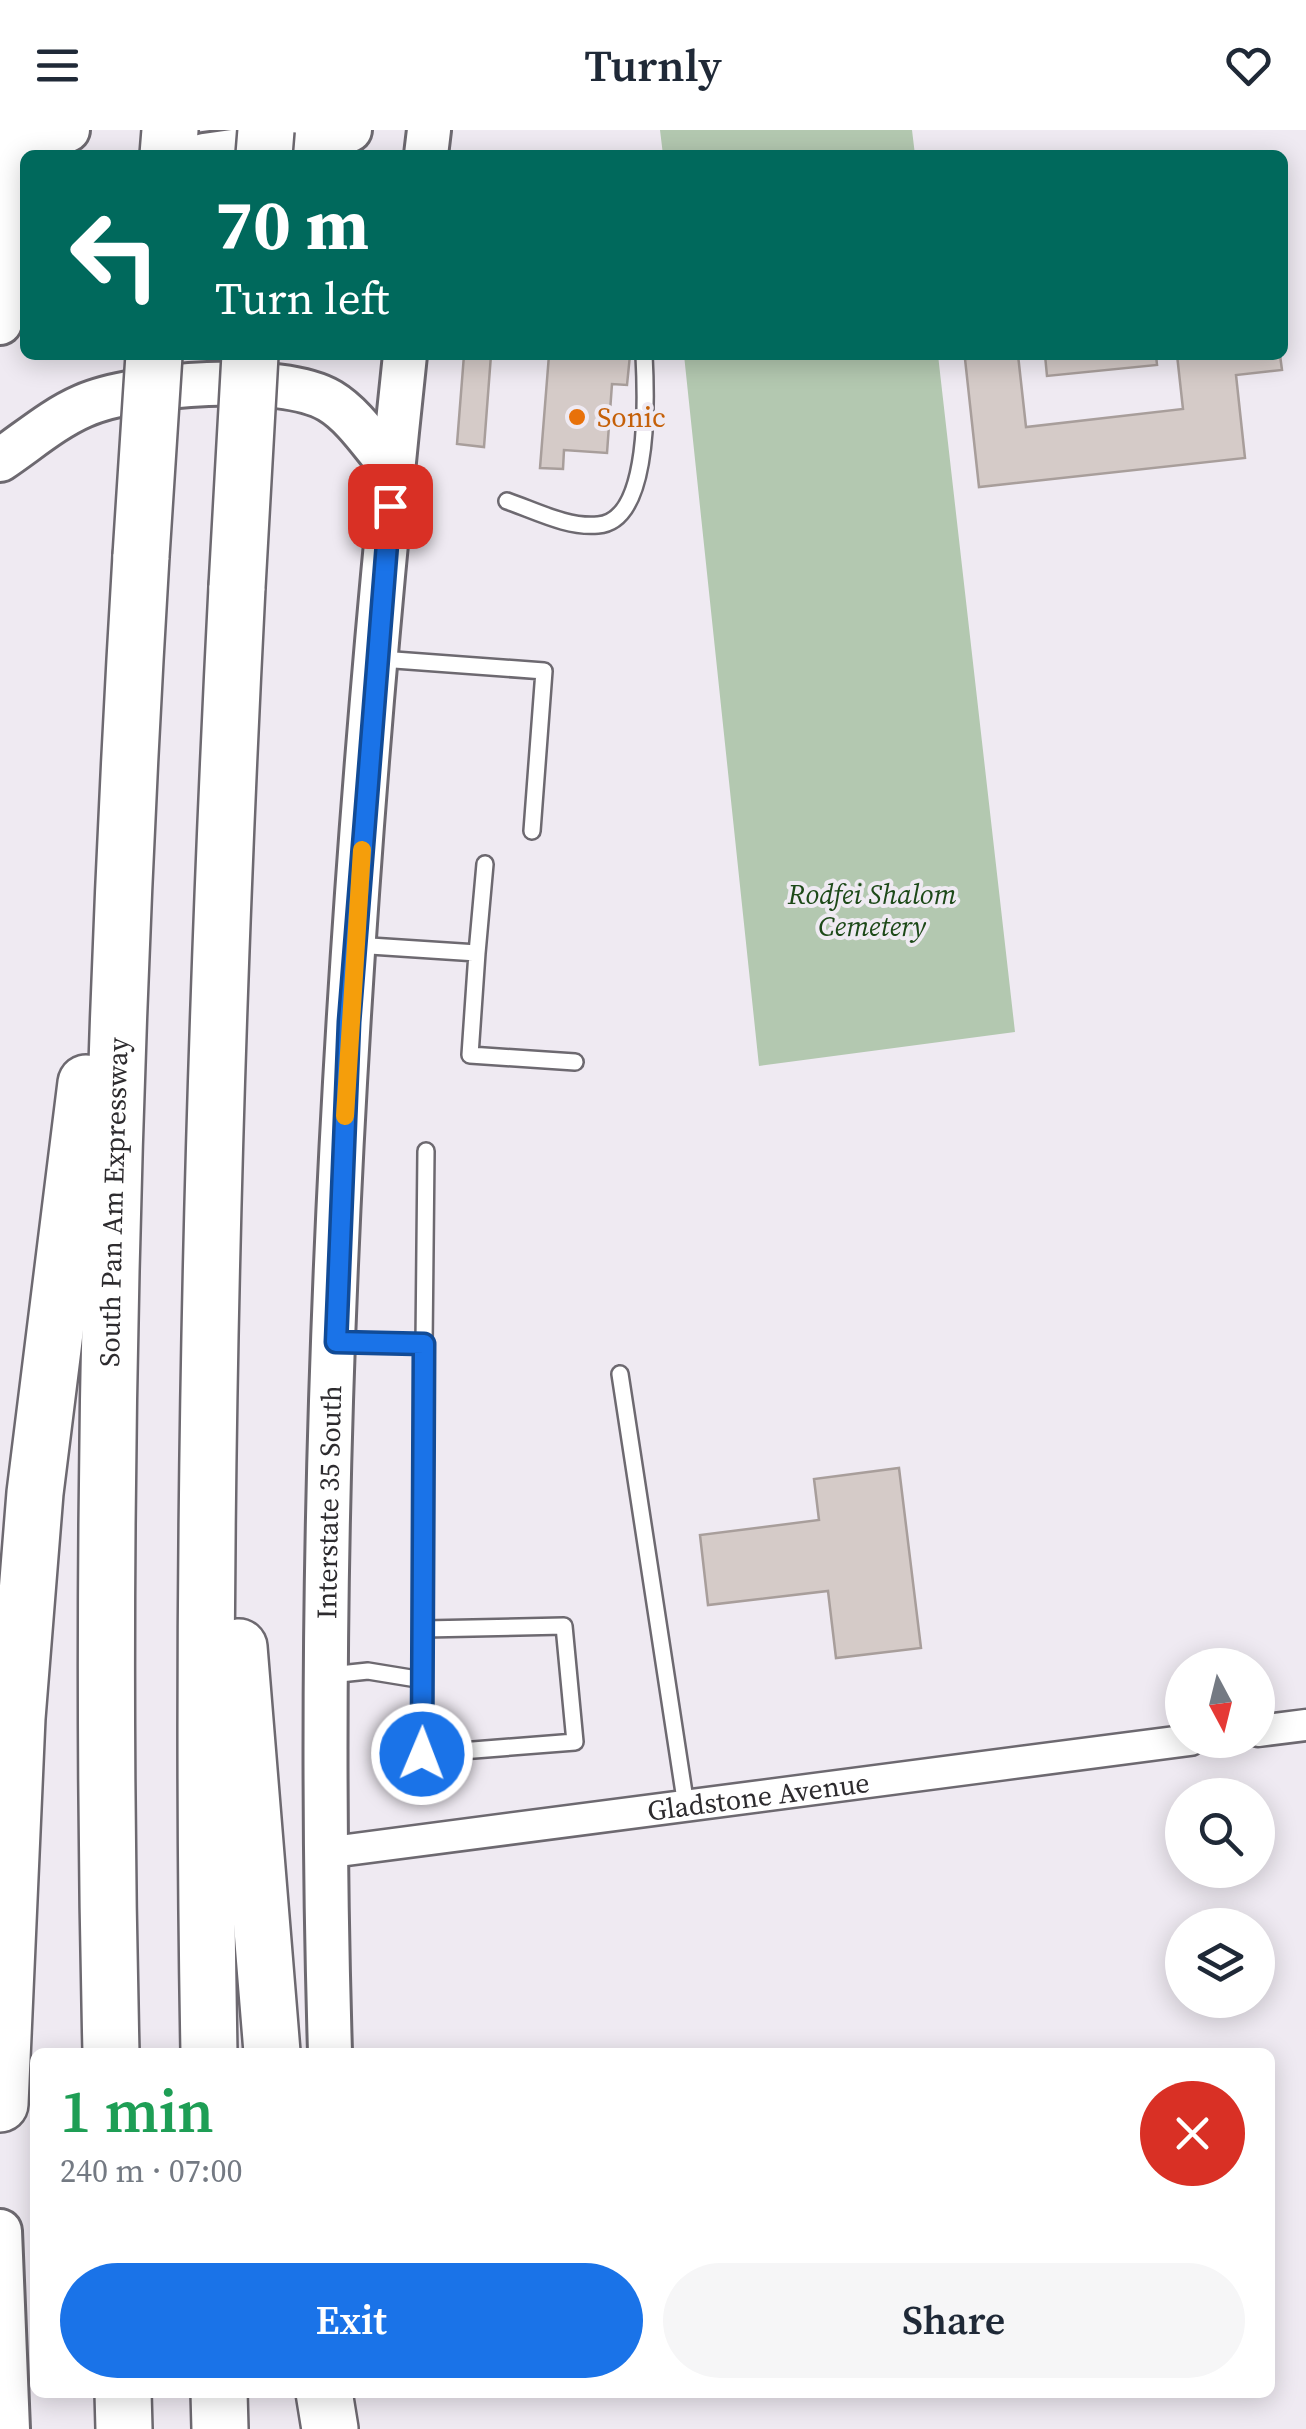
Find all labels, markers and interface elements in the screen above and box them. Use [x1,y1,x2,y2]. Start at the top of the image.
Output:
text: Turnly [584,34,722,96]
icon: menu [30,38,85,93]
icon: heart [1221,38,1276,93]
text: 70 m [215,176,369,272]
icon: left [50,190,180,320]
text: Turn left [215,267,389,329]
place label: Sonic [597,398,666,436]
marker: Sonic [566,406,588,428]
pin [348,464,433,549]
icon: arrive [363,479,418,534]
park label: Rodfei Shalom Cemetery [787,875,956,945]
street label: South Pan Am Expressway [90,1036,137,1367]
street label: Interstate 35 South [307,1385,350,1619]
north arrow [1165,1648,1275,1758]
map controls [1165,1648,1275,2018]
position arrow [370,1702,474,1806]
street label: Gladstone Avenue [645,1763,872,1830]
button: search [1165,1778,1275,1888]
button: layers [1165,1908,1275,2018]
text: 1 min [60,2070,214,2152]
button: close [1140,2081,1245,2186]
text: 240 m · 07:00 [60,2149,242,2193]
button: Exit [60,2263,643,2378]
button: Share [663,2263,1245,2378]

